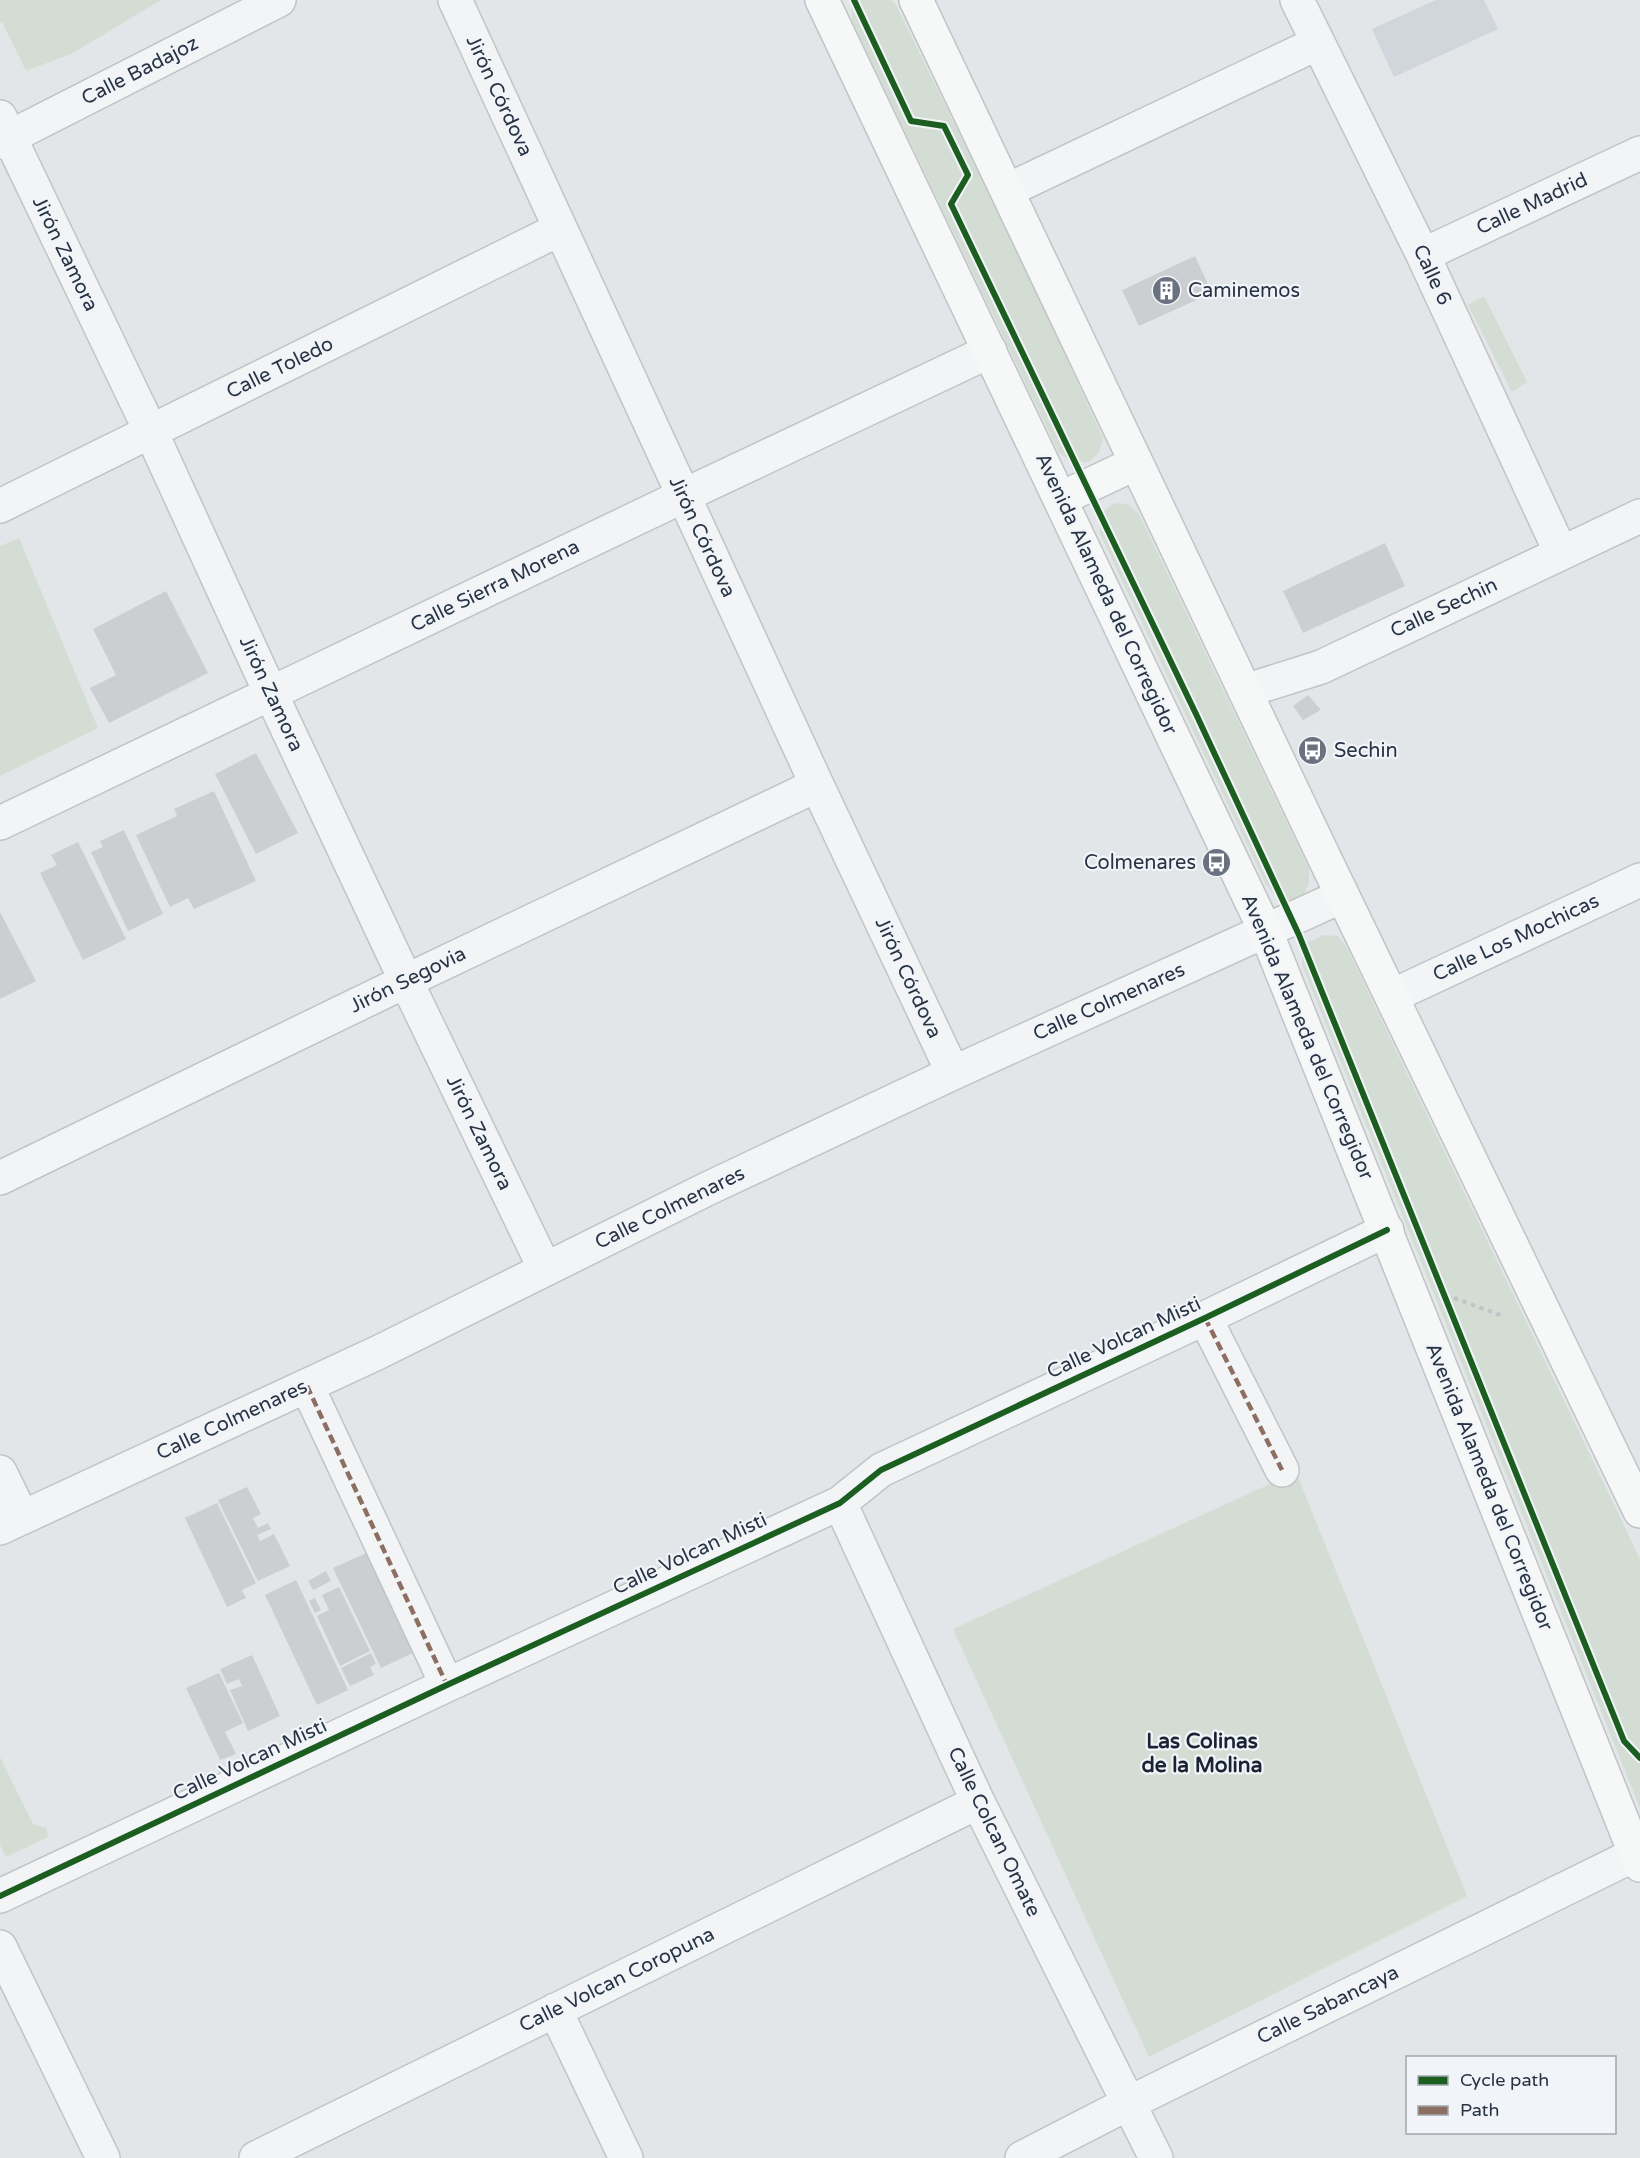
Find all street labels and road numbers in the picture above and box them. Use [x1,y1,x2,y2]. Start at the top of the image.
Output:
street label: Calle Badajoz [78,31,202,111]
street label: Jirón Córdova [461,32,537,160]
street label: Calle Madrid [1473,168,1591,240]
street label: Jirón Zamora [27,193,103,315]
street label: Calle 6 [1408,241,1456,309]
street label: Calle Toledo [223,332,337,404]
street label: Avenida Alameda del Corregidor [1030,449,1182,739]
street label: Jirón Córdova [664,473,740,601]
street label: Calle Sierra Morena [407,535,583,637]
street label: Calle Sechin [1387,573,1501,643]
street label: Jirón Zamora [234,632,308,756]
street label: Calle Los Mochicas [1429,889,1603,987]
street label: Avenida Alameda del Corregidor [1236,890,1378,1184]
street label: Jirón Córdova [870,914,946,1042]
street label: Jirón Segovia [346,942,470,1018]
street label: Calle Colmenares [1029,958,1189,1046]
street label: Jirón Zamora [441,1072,517,1194]
street label: Calle Colmenares [591,1161,749,1255]
street label: Calle Volcan Misti [1043,1292,1205,1384]
street label: Avenida Alameda del Corregidor [1420,1340,1558,1635]
street label: Calle Colmenares [153,1375,311,1465]
street label: Calle Volcan Misti [609,1508,771,1600]
street label: Calle Volcan Misti [169,1714,331,1806]
street label: Calle Colcan Omate [942,1743,1046,1921]
street label: Calle Volcan Coropuna [515,1922,719,2038]
street label: Calle Sabancaya [1253,1960,1403,2050]

